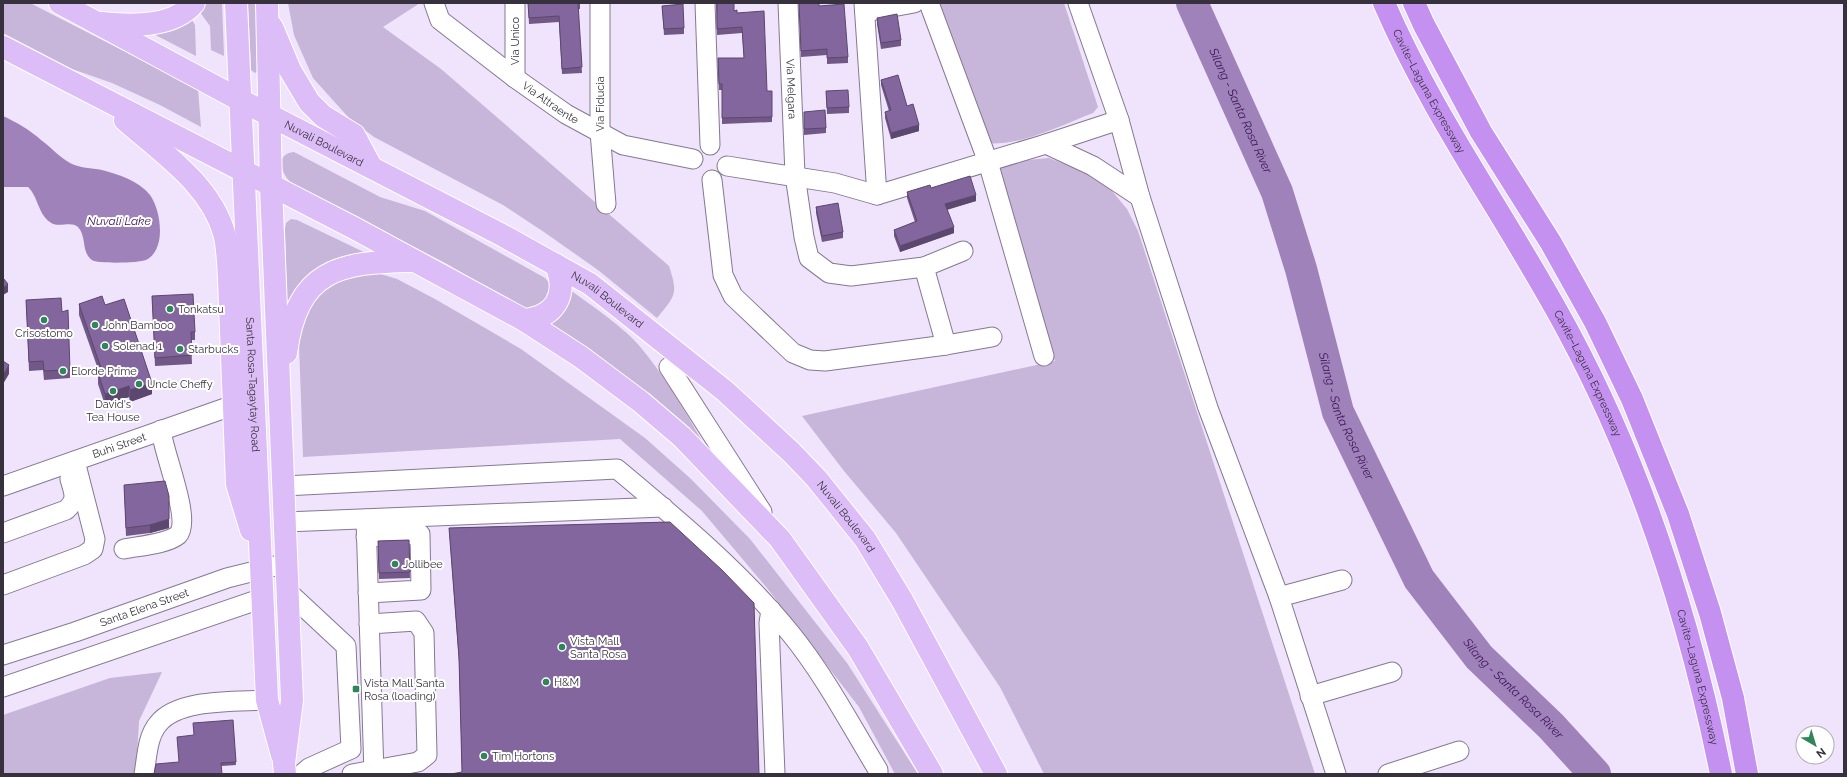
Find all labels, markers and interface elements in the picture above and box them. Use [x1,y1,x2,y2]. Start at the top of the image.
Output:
street label: Via Unico [509,16,522,65]
street label: Cavite–Laguna Expressway [1390,27,1468,156]
water label: Silang - Santa Rosa River [1206,45,1275,176]
street label: Via Melgara [783,59,799,119]
street label: Via Fiducia [594,76,607,132]
street label: Via Attraente [519,79,581,127]
street label: Nuvali Boulevard [282,118,366,170]
water label: Nuvali Lake [87,214,151,228]
street label: Nuvali Boulevard [569,269,646,331]
place label: Tonkatsu [178,303,224,316]
marker: Tonkatsu [165,304,175,314]
street label: Cavite–Laguna Expressway [1551,308,1624,439]
marker: Crisostomo [39,315,49,325]
street label: Santa Rosa-Tagaytay Road [243,317,262,453]
place label: John Bamboo [103,319,174,332]
marker: John Bamboo [90,320,100,330]
place label: Crisostomo [15,327,73,340]
place label: Solenad 1 [113,340,163,353]
marker: Solenad 1 [100,341,110,351]
place label: Starbucks [188,343,239,356]
marker: Starbucks [175,344,185,354]
water label: Silang - Santa Rosa River [1316,350,1377,483]
place label: Elorde Prime [71,365,137,378]
marker: Elorde Prime [58,366,68,376]
place label: Uncle Cheffy [147,378,213,391]
marker: Uncle Cheffy [134,379,144,389]
marker: David's Tea House [108,386,118,396]
place label: David's Tea House [86,398,140,424]
street label: Buhi Street [91,430,148,461]
street label: Nuvali Boulevard [814,478,878,555]
place label: Jollibee [403,558,443,571]
marker: Jollibee [390,559,400,569]
street label: Santa Elena Street [98,586,191,630]
street label: Cavite–Laguna Expressway [1674,608,1721,746]
place label: Vista Mall Santa Rosa [570,635,626,661]
water label: Silang - Santa Rosa River [1460,635,1567,742]
marker: Vista Mall Santa Rosa [557,642,567,652]
place label: H&M [554,676,579,689]
place label: Vista Mall Santa Rosa (loading) [364,677,444,703]
marker: H&M [541,677,551,687]
marker: Vista Mall Santa Rosa (loading) [351,684,361,694]
north arrow [1795,725,1835,765]
text: N [1814,745,1828,760]
place label: Tim Hortons [492,750,554,763]
marker: Tim Hortons [479,751,489,761]

